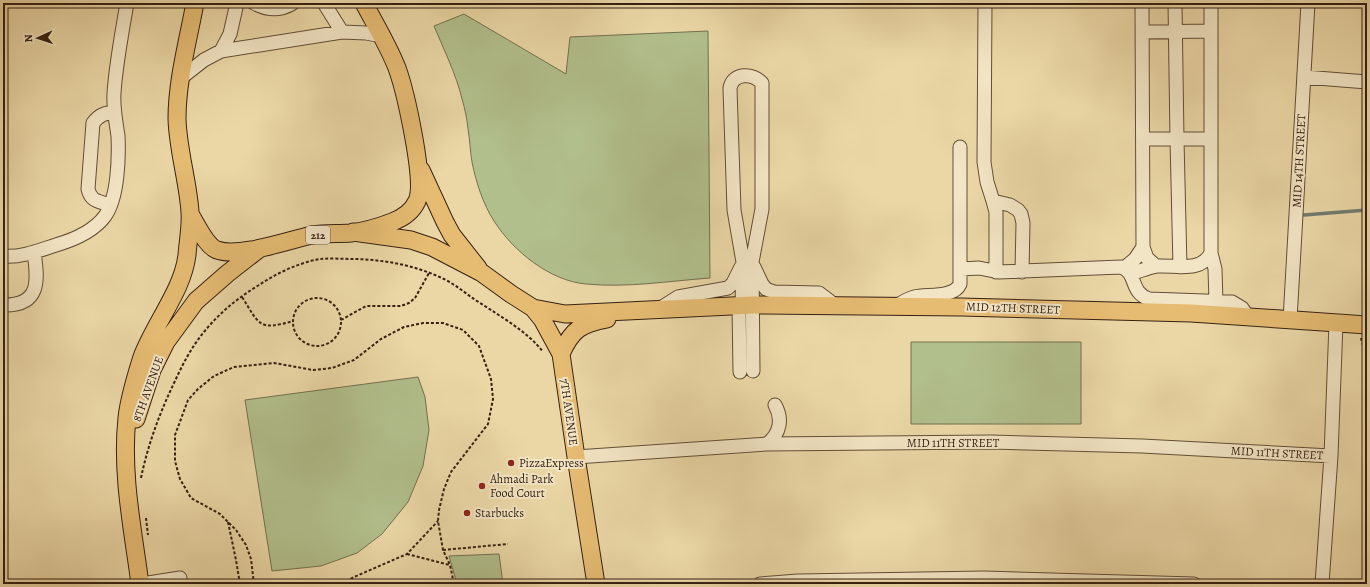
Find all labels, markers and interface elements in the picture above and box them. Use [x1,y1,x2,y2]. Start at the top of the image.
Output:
north arrow [18,18,58,58]
text: N [21,34,36,43]
street label: MID 14TH STREET [1289,113,1309,208]
road number: 212 [306,226,330,244]
street label: MID 12TH STREET [966,298,1061,318]
street label: 8TH AVENUE [129,354,167,424]
street label: 7TH AVENUE [556,377,582,447]
street label: MID 11TH STREET [907,435,1000,451]
street label: MID 11TH STREET [1230,443,1324,463]
place label: PizzaExpress [519,455,584,471]
marker: PizzaExpress [506,458,516,468]
place label: Ahmadi Park Food Court [489,471,554,501]
marker: Ahmadi Park Food Court [477,481,487,491]
place label: Starbucks [475,505,524,521]
marker: Starbucks [462,508,472,518]

